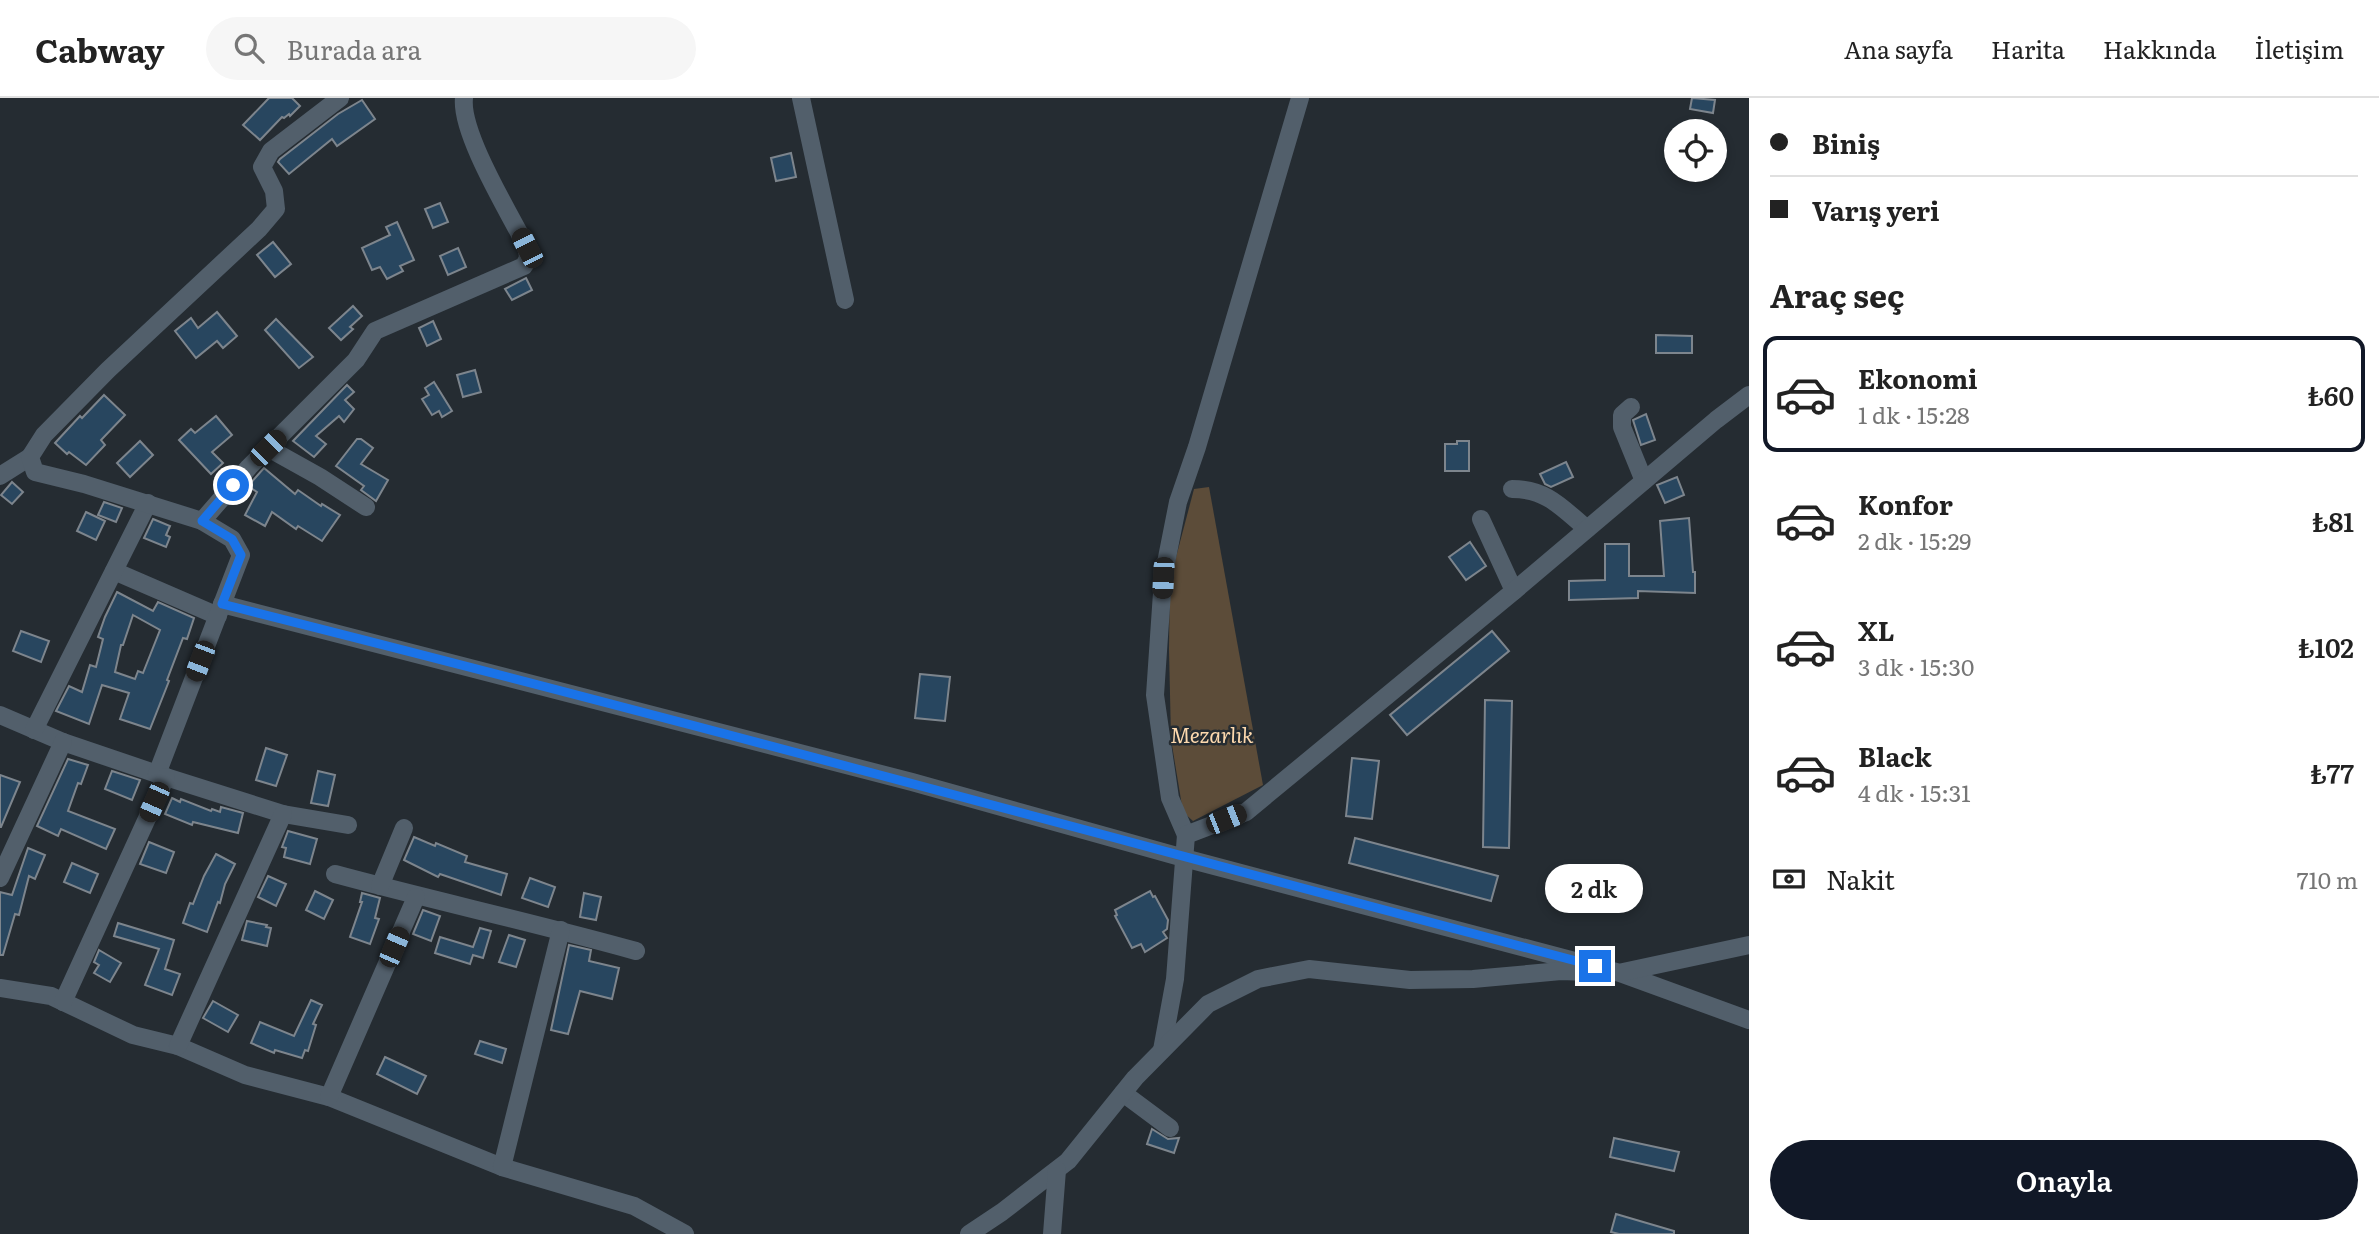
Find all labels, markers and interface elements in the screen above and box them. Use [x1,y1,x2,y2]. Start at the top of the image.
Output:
search box [206,17,696,80]
text: Cabway [35,24,164,73]
icon: search [230,29,268,67]
text: Burada ara [286,29,421,68]
text: Ana sayfa [1844,31,1953,66]
text: Harita [1991,31,2065,66]
text: Hakkında [2103,31,2216,66]
text: İletişim [2254,31,2344,66]
map controls [1664,119,1727,182]
button: locate [1664,119,1727,182]
text: Biniş [1812,123,1880,162]
text: Varış yeri [1812,190,1940,229]
car [509,225,546,271]
text: Araç seç [1770,270,1905,318]
text: Ekonomi [1858,358,1978,397]
icon: car [1774,363,1837,426]
text: ₺60 [2307,375,2354,414]
text: 1 dk · 15:28 [1858,397,1970,431]
car [246,426,291,470]
route start [217,469,249,501]
text: Konfor [1858,484,1953,523]
icon: car [1774,489,1837,552]
text: ₺81 [2312,501,2354,540]
text: 2 dk · 15:29 [1858,523,1971,557]
car [1152,556,1175,600]
text: XL [1858,610,1895,649]
icon: car [1774,615,1837,678]
text: ₺102 [2298,627,2354,666]
car [183,638,218,684]
text: 3 dk · 15:30 [1858,649,1974,683]
park label: Mezarlık [1170,718,1254,749]
text: Black [1858,736,1932,775]
icon: car [1774,741,1837,804]
text: ₺77 [2310,753,2354,792]
text: 4 dk · 15:31 [1858,775,1971,809]
car [136,779,173,825]
car [1203,801,1250,837]
text: Nakit [1826,859,1895,898]
icon: cash [1770,860,1808,898]
text: 710 m [2297,862,2358,896]
callout: 2 dk [1546,864,1644,914]
text: 2 dk [1571,871,1617,905]
car [377,924,412,970]
route end [1579,950,1611,982]
button: Onayla [1770,1140,2358,1220]

